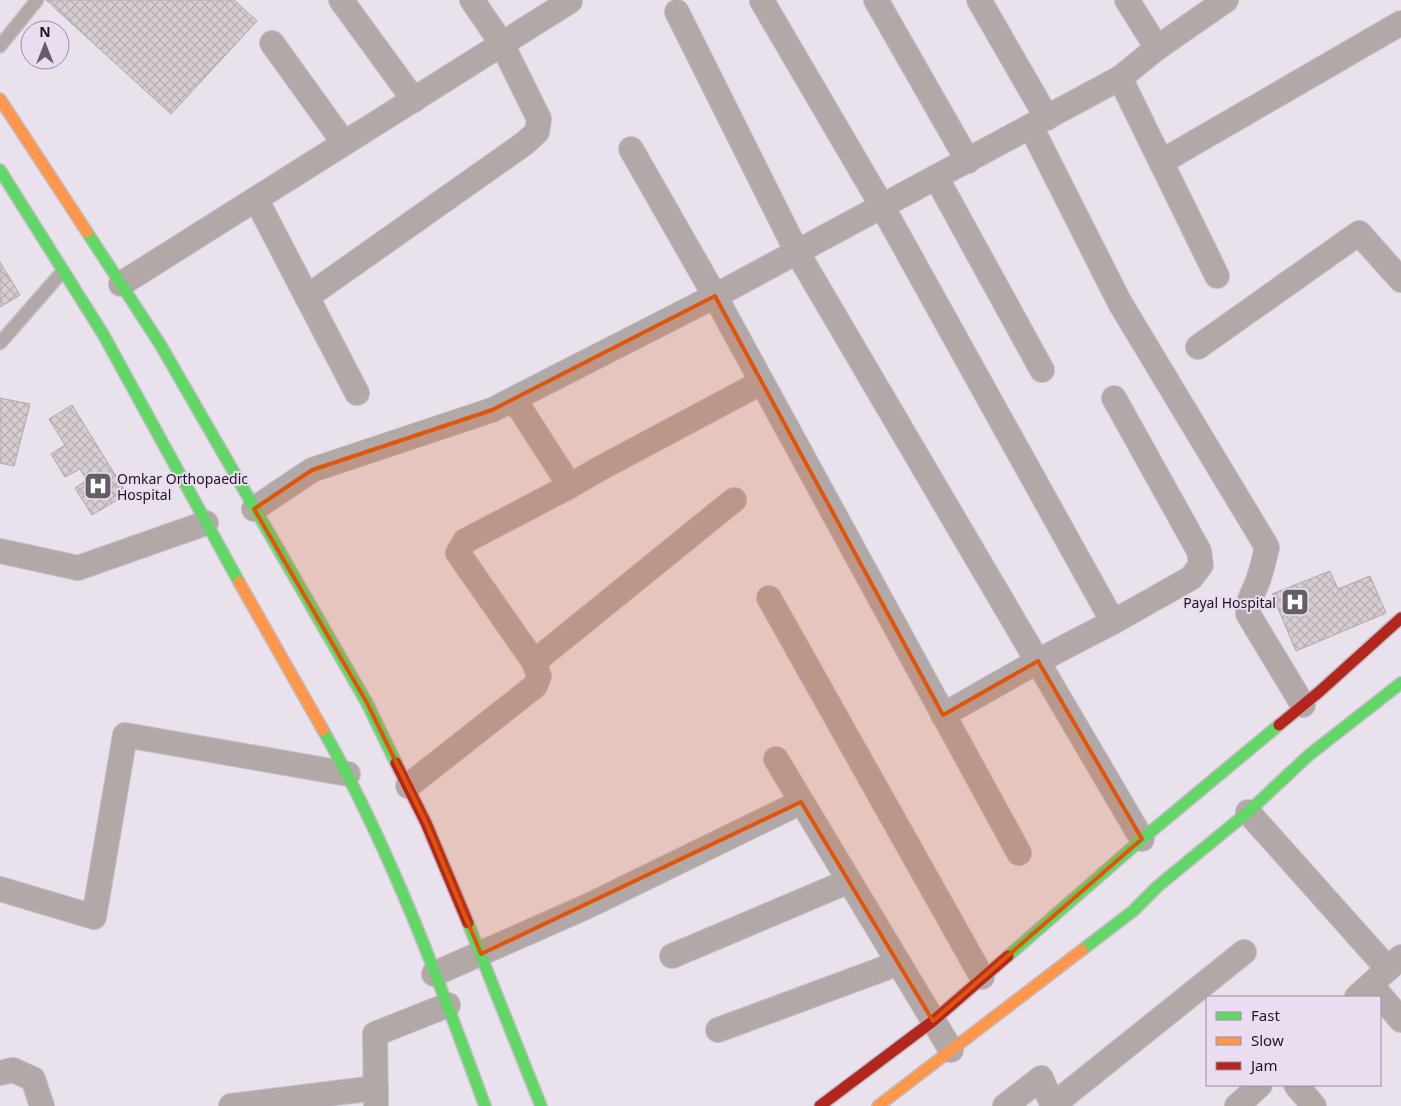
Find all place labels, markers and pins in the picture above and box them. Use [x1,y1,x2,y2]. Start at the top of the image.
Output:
place label: Omkar Orthopaedic Hospital [117,469,248,504]
hospital icon: Omkar Orthopaedic Hospital [83,471,113,501]
hospital icon: Payal Hospital [1280,587,1310,617]
place label: Payal Hospital [1183,593,1276,612]

